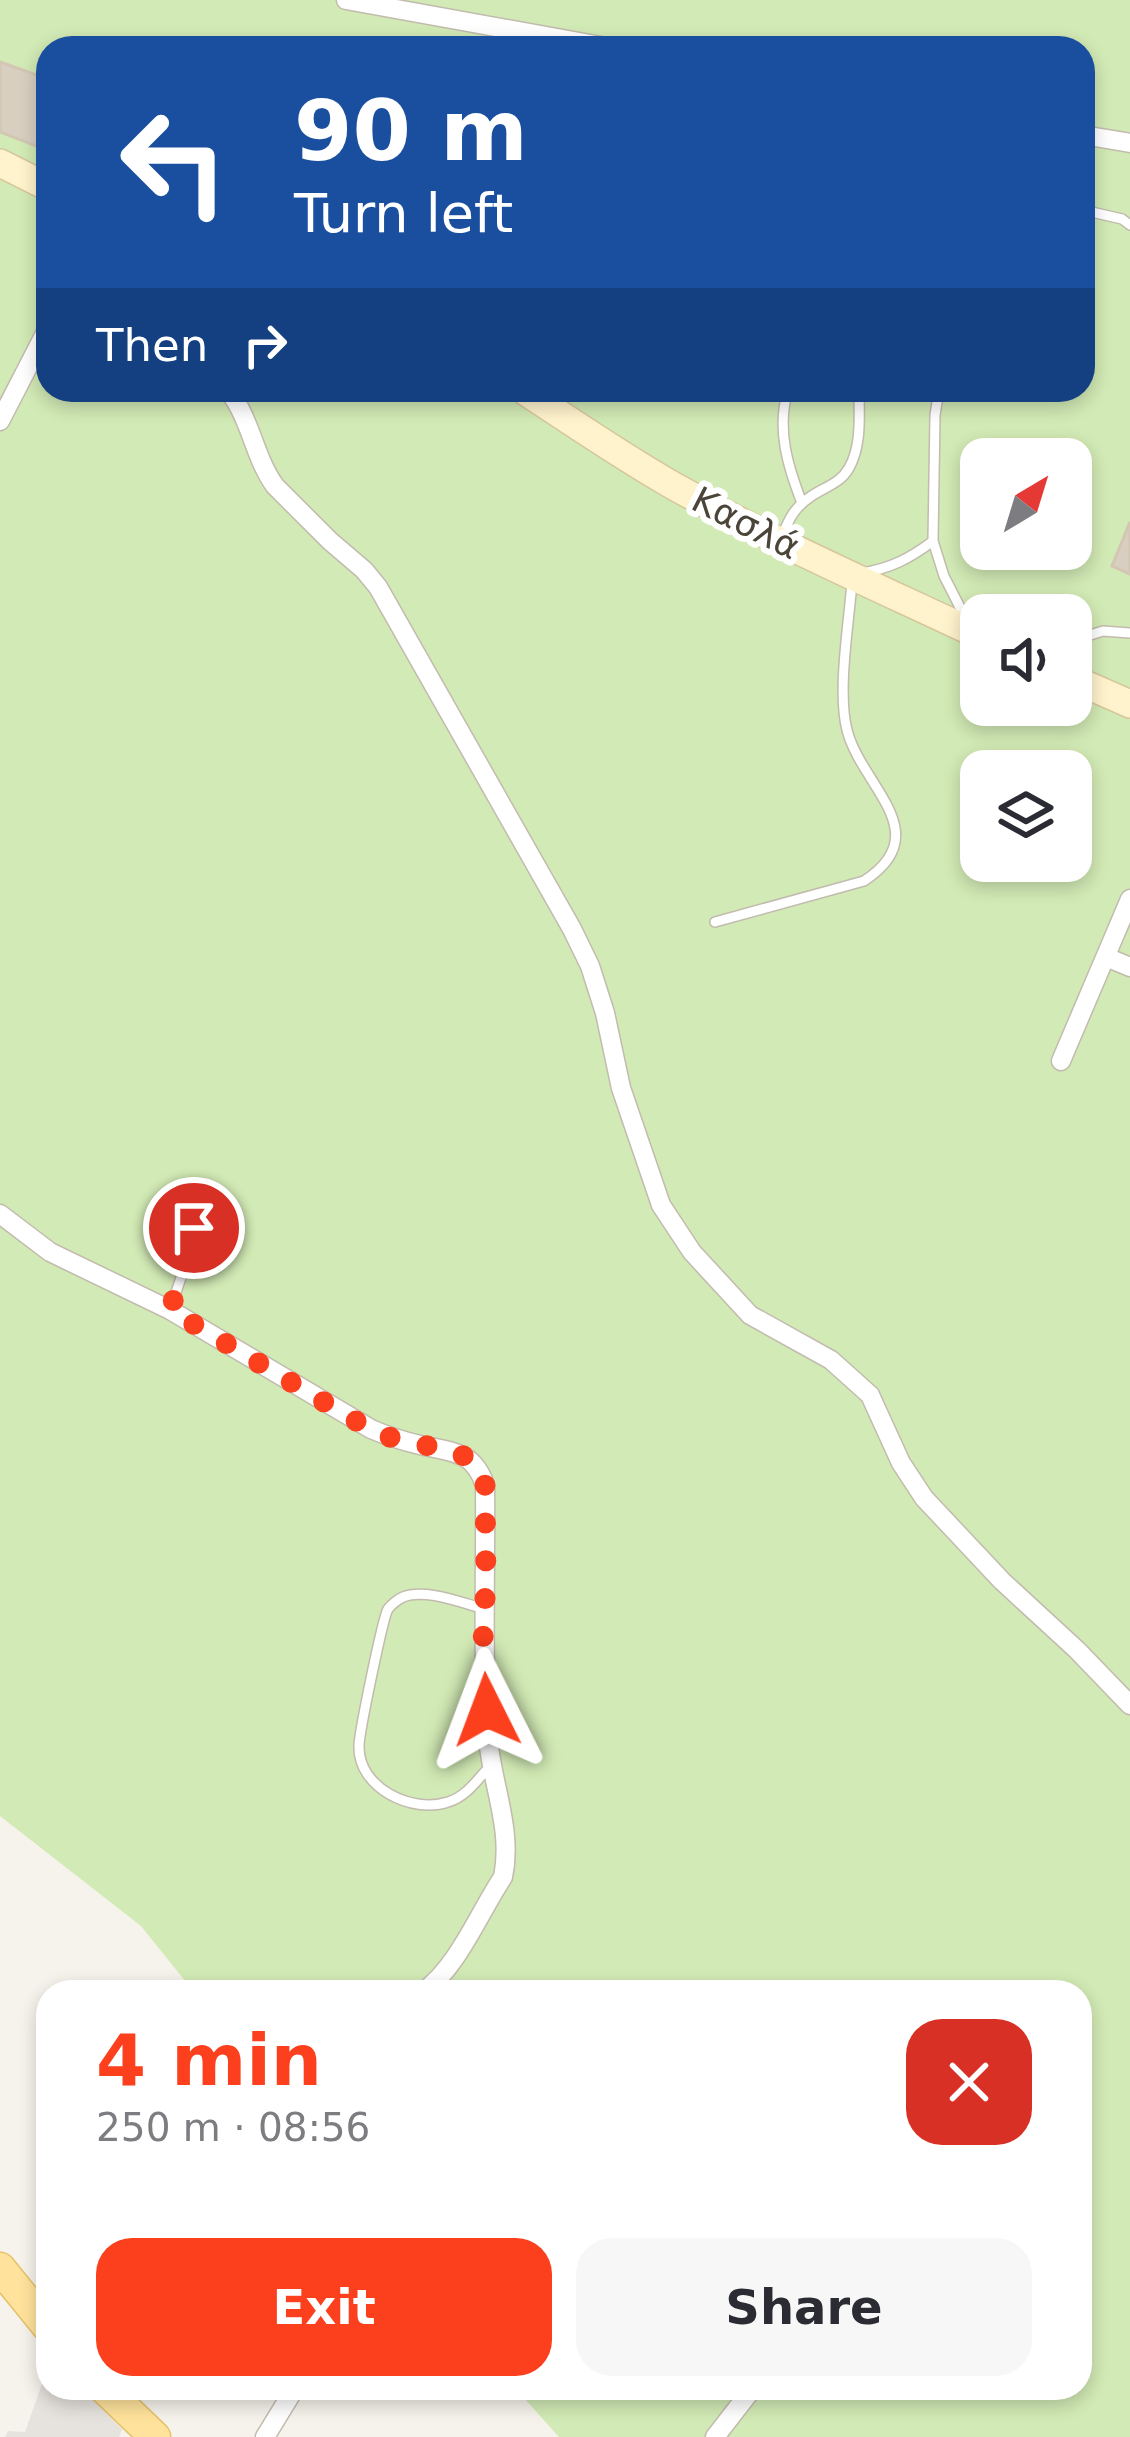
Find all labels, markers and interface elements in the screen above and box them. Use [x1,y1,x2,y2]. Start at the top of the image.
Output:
text: 90 m [294,82,528,180]
icon: left [96,84,252,240]
text: Turn left [294,182,513,245]
icon: right [232,312,298,378]
text: Then [96,319,208,372]
north arrow [960,438,1092,570]
map controls [960,438,1092,882]
street label: Κασλά [685,479,807,567]
button: sound [960,594,1092,726]
button: layers [960,750,1092,882]
pin [143,1177,245,1279]
icon: arrive [161,1195,227,1261]
position arrow [424,1647,550,1773]
text: 4 min [96,2018,322,2102]
button: close [906,2019,1032,2145]
text: 250 m · 08:56 [96,2105,370,2150]
button: Exit [96,2238,552,2376]
button: Share [576,2238,1032,2376]

